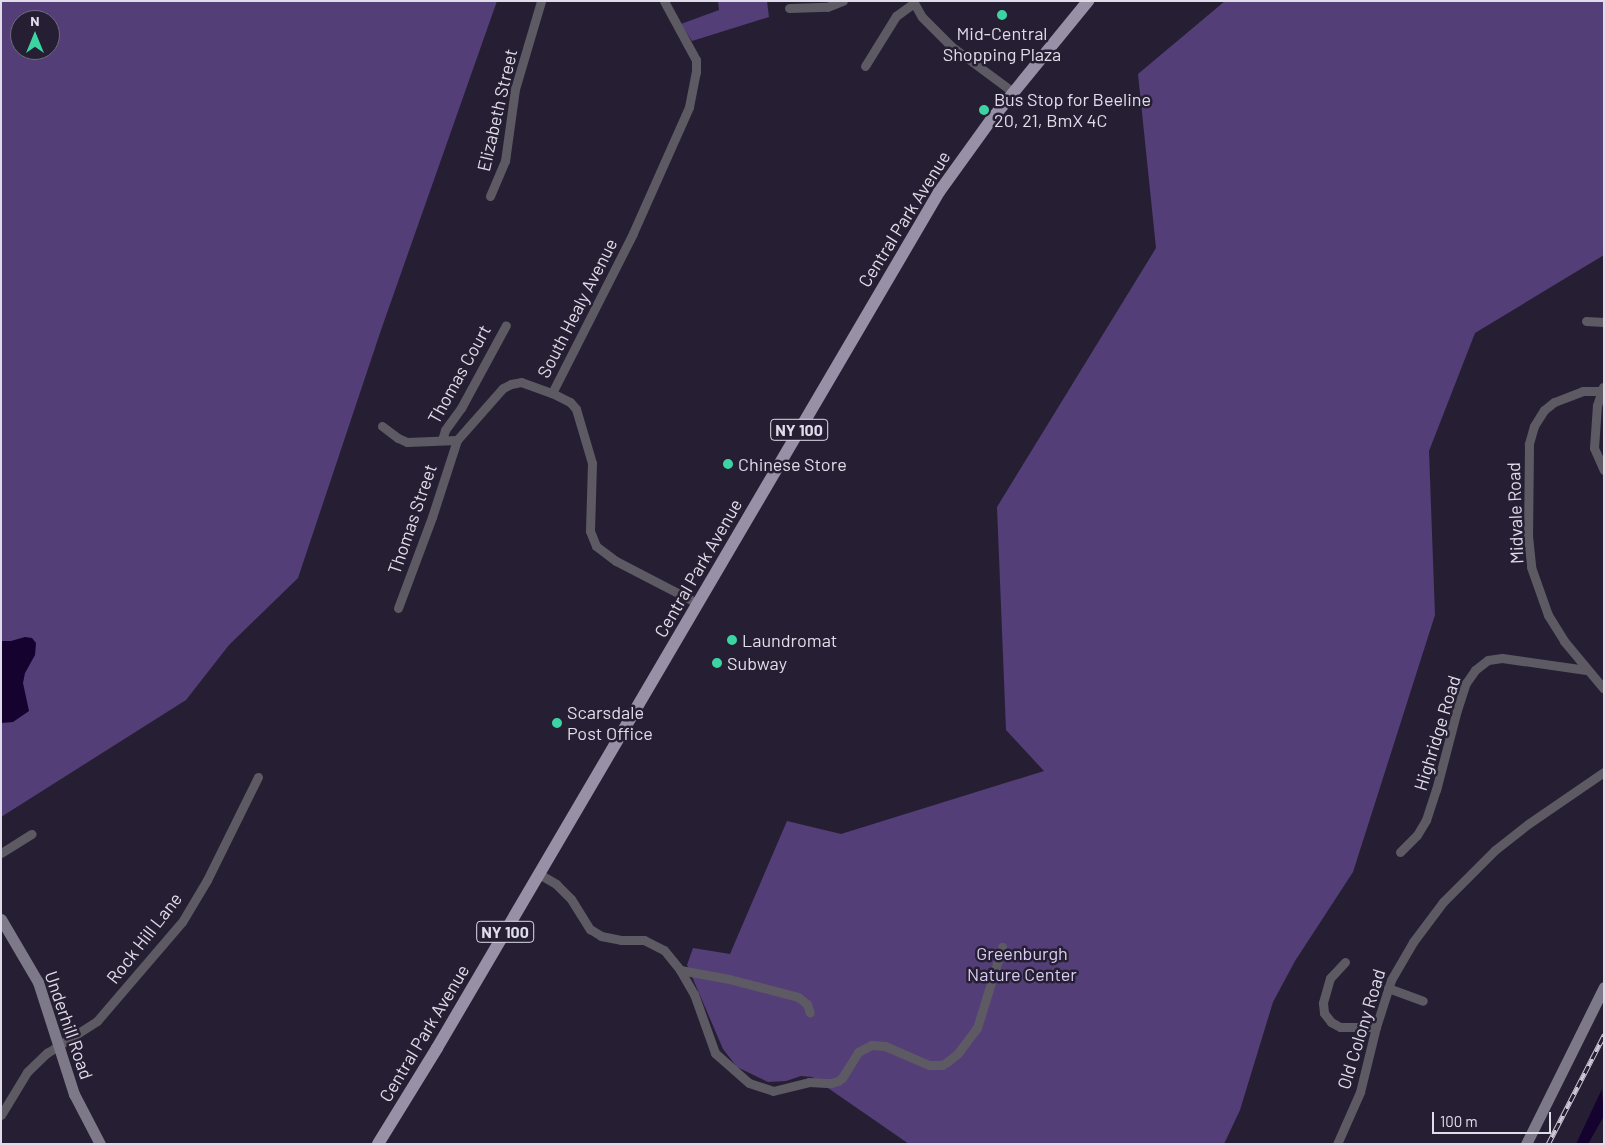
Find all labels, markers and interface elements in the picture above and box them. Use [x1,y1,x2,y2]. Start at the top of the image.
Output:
marker: Mid-Central Shopping Plaza [996,9,1008,21]
north arrow [10,10,60,60]
text: N [30,12,40,29]
place label: Mid-Central Shopping Plaza [943,23,1061,66]
street label: Elizabeth Street [472,47,522,173]
place label: Bus Stop for Beeline 20, 21, BmX 4C [994,89,1151,132]
marker: Bus Stop for Beeline 20, 21, BmX 4C [978,104,990,116]
street label: Central Park Avenue [853,147,955,291]
street label: South Healy Avenue [533,235,621,381]
street label: Thomas Court [423,321,495,427]
road number: NY 100 [769,416,829,444]
place label: Chinese Store [738,453,847,475]
marker: Chinese Store [722,458,734,470]
street label: Thomas Street [383,461,441,577]
street label: Midvale Road [1502,462,1528,564]
street label: Central Park Avenue [650,495,746,641]
place label: Laundromat [742,629,837,651]
marker: Laundromat [726,634,738,646]
place label: Subway [727,652,787,674]
marker: Subway [711,657,723,669]
street label: Highridge Road [1409,673,1465,793]
place label: Scarsdale Post Office [567,702,653,744]
marker: Scarsdale Post Office [551,717,563,729]
street label: Rock Hill Lane [102,888,186,988]
road number: NY 100 [475,919,535,946]
park label: Greenburgh Nature Center [967,943,1077,986]
street label: Central Park Avenue [374,960,474,1106]
street label: Old Colony Road [1332,966,1390,1092]
street label: Underhill Road [40,968,98,1082]
scale bar [1435,1102,1554,1134]
text: 100 m [1440,1112,1478,1130]

